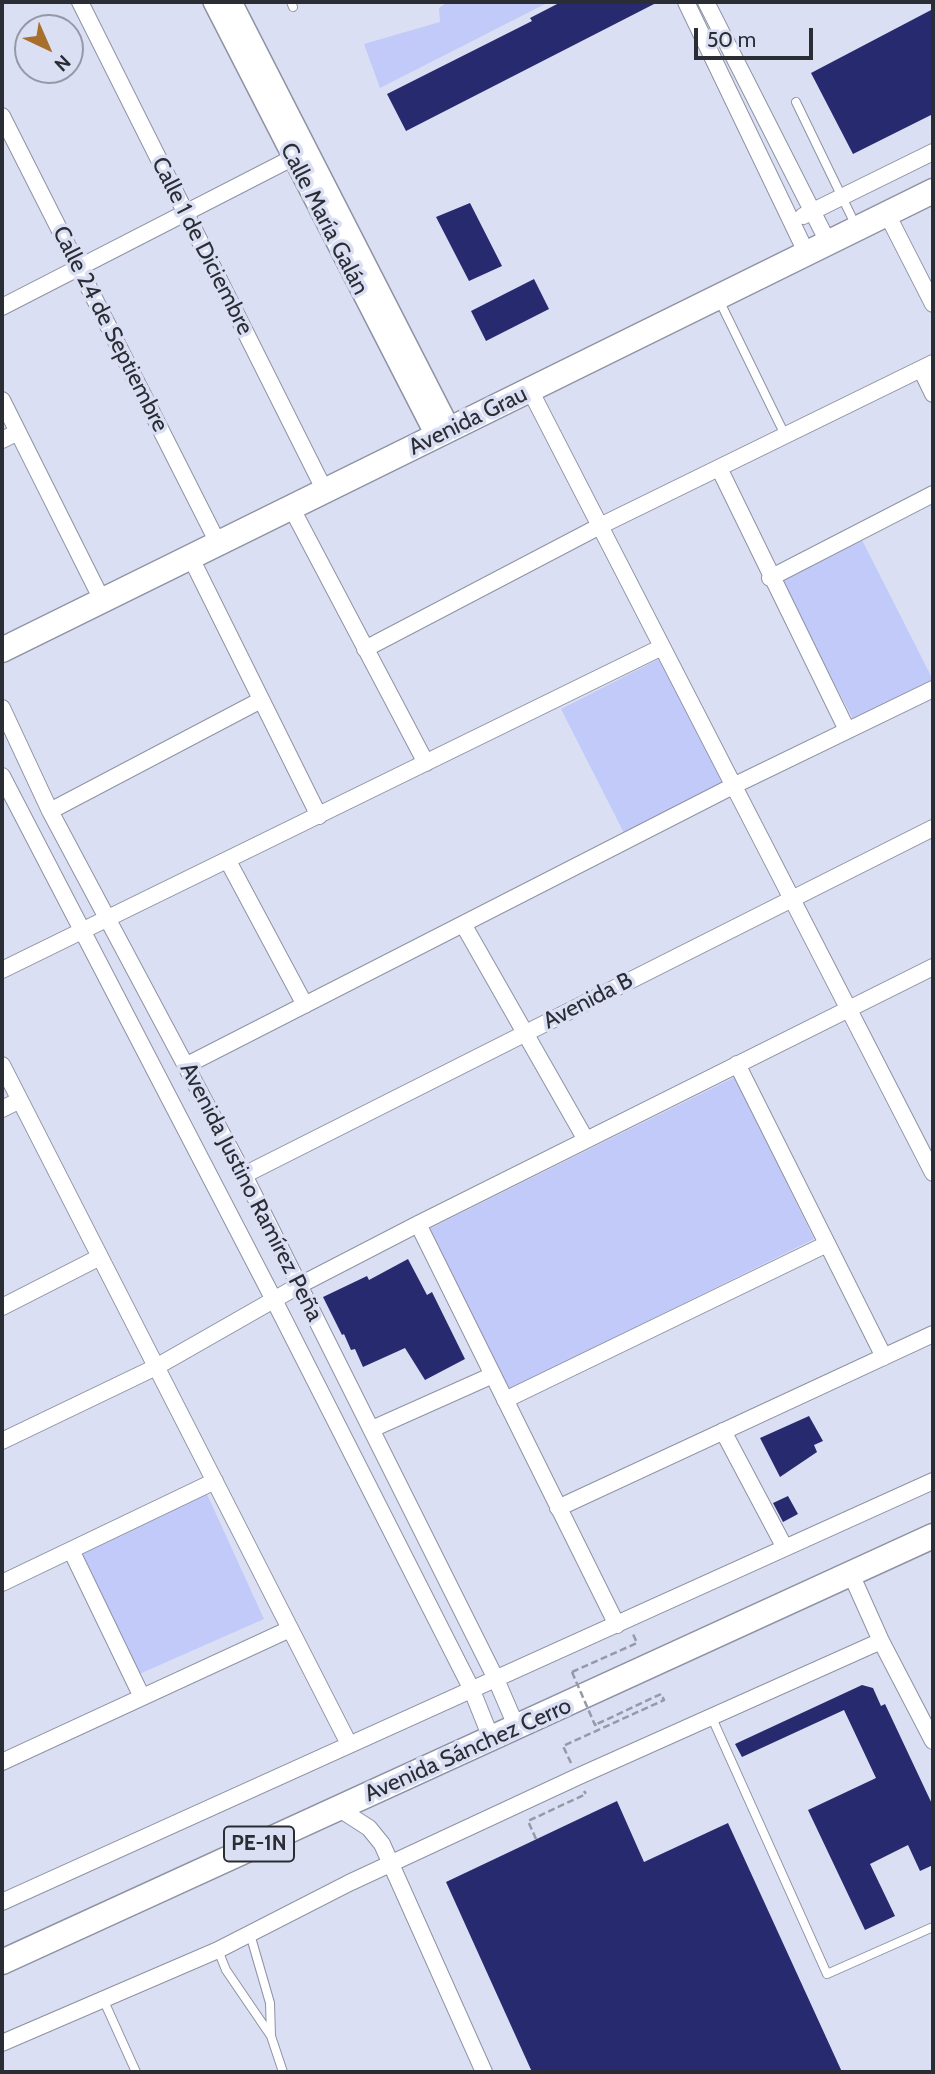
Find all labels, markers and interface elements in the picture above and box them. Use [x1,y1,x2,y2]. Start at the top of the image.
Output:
north arrow [14,14,84,84]
scale bar [697,14,816,58]
text: 50 m [707,27,756,52]
text: N [50,50,75,76]
street label: Calle María Galán [274,138,374,300]
street label: Calle 1 de Diciembre [145,153,259,339]
street label: Calle 24 de Septiembre [46,222,174,436]
street label: Avenida Grau [404,380,532,462]
street label: Avenida B [539,967,637,1035]
street label: Avenida Justino Ramírez Peña [174,1058,328,1326]
street label: Avenida Sánchez Cerro [360,1692,576,1808]
road number: PE-1N [224,1826,294,1862]

